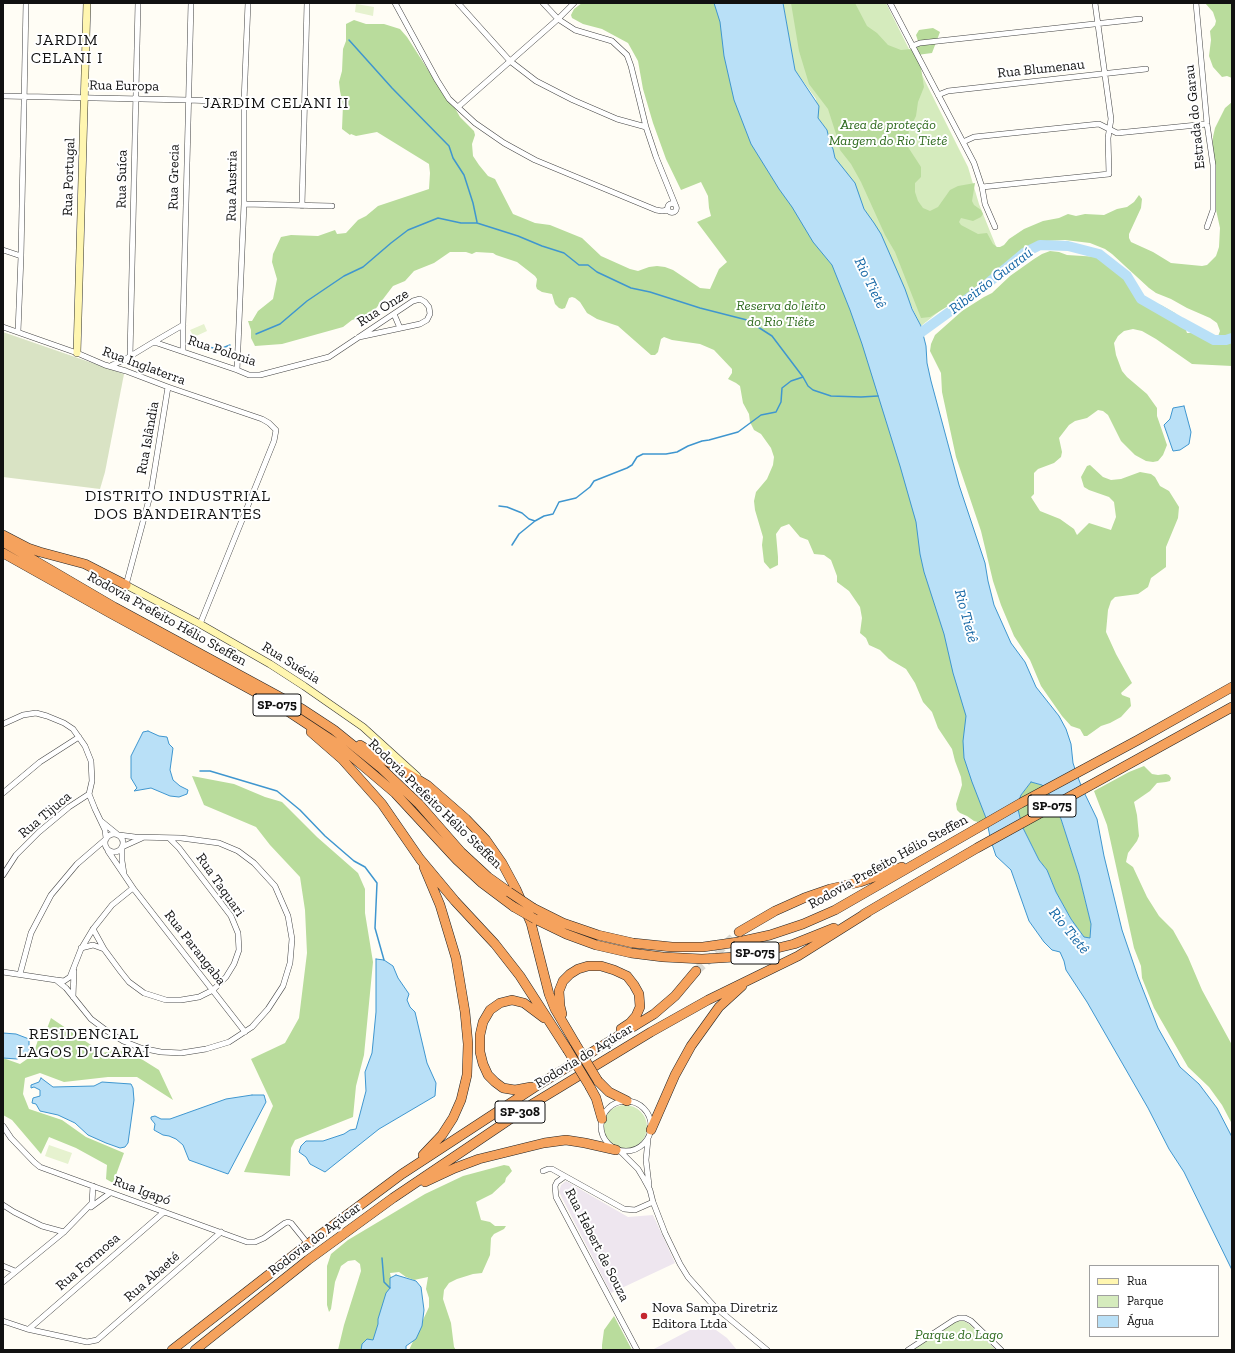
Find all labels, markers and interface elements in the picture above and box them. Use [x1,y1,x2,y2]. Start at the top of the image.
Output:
district label: JARDIM CELANI I [31,30,103,68]
street label: Rua Blumenau [997,56,1085,82]
street label: Estrada do Garau [1181,64,1209,170]
street label: Rua Europa [89,77,159,95]
district label: JARDIM CELANI II [203,93,349,113]
park label: Area de proteção Margem do Rio Tietê [829,117,947,150]
street label: Rua Portugal [59,138,79,216]
street label: Rua Grecia [165,144,183,210]
street label: Rua Suíca [113,149,131,209]
street label: Rua Austria [223,150,241,222]
water label: Ribeirão Guaraú [946,244,1036,318]
water label: Rio Tietê [850,255,890,311]
street label: Rua Onze [354,286,412,330]
park label: Reserva do leito do Rio Tiête [736,298,826,330]
street label: Rua Polonia [186,332,258,370]
street label: Rua Inglaterra [100,343,188,389]
street label: Rua Islândia [133,400,163,476]
district label: DISTRITO INDUSTRIAL DOS BANDEIRANTES [85,486,271,524]
street label: Rodovia Prefeito Hélio Steffen [84,568,250,670]
water label: Rio Tietê [950,587,982,645]
street label: Rua Suécia [259,639,323,687]
road number: SP-075 [253,694,301,716]
street label: Rodovia Prefeito Hélio Steffen [365,736,505,872]
street label: Rua Tijuca [15,788,75,842]
road number: SP-075 [1028,795,1076,817]
street label: Rodovia Prefeito Hélio Steffen [805,811,971,913]
street label: Rua Taquari [192,850,248,920]
water label: Rio Tietê [1045,904,1093,958]
street label: Rua Parangaba [161,907,229,989]
road number: SP-075 [731,942,779,964]
street label: Rodovia do Açúcar [532,1020,636,1092]
district label: RESIDENCIAL LAGOS D'ICARAÍ [18,1024,150,1062]
road number: SP-308 [495,1101,545,1123]
street label: Rua Igapó [111,1173,173,1209]
street label: Rua Hebert de Souza [561,1186,633,1304]
street label: Rodovia do Açúcar [265,1199,365,1279]
street label: Rua Formosa [53,1230,123,1294]
street label: Rua Abaeté [121,1248,183,1306]
legend [1089,1265,1219,1337]
text: Rua [1127,1274,1147,1288]
text: Parque [1127,1294,1163,1308]
place label: Nova Sampa Diretriz Editora Ltda [652,1300,778,1332]
marker: Nova Sampa Diretriz Editora Ltda [639,1311,649,1321]
text: Água [1127,1314,1154,1328]
park label: Parque do Lago [915,1327,1003,1343]

